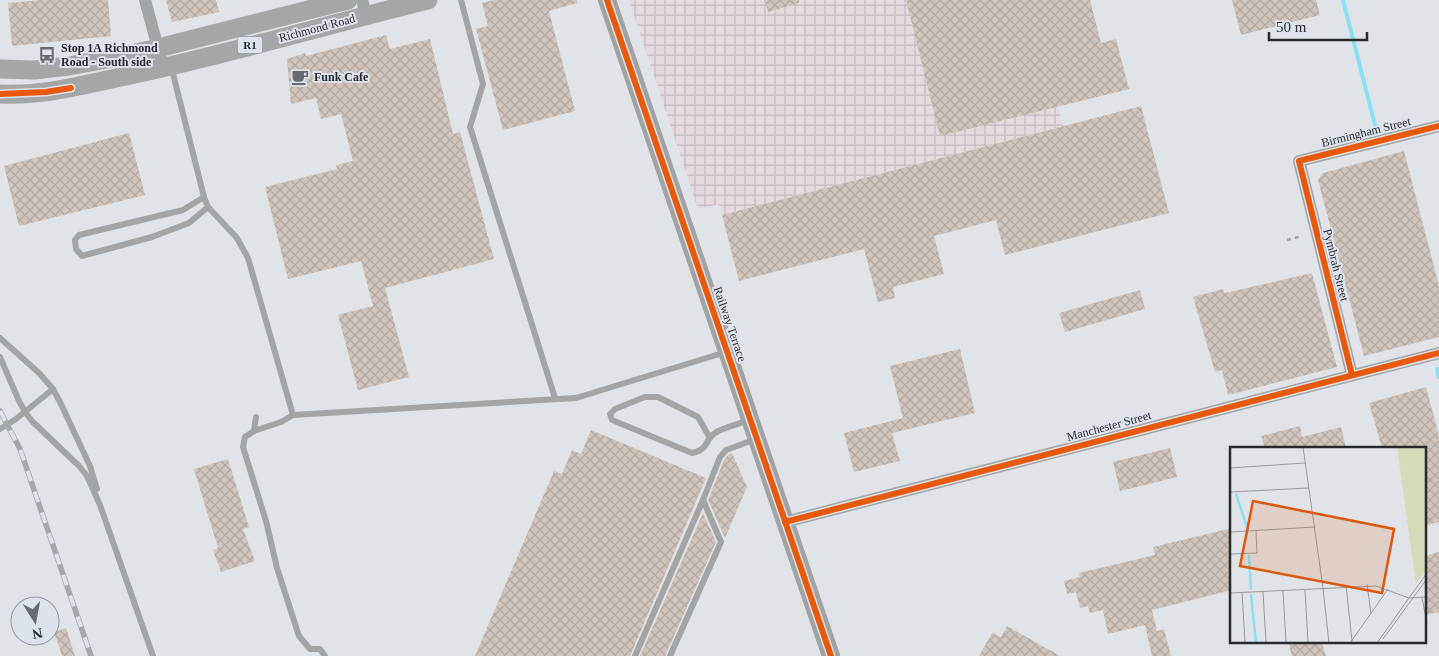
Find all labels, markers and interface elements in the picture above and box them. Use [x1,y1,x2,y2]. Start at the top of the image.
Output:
scale bar [1269,10,1366,42]
street label: Richmond Road [277,11,357,45]
text: 50 m [1276,19,1307,35]
road number: R1 [238,36,262,54]
place label: Stop 1A Richmond Road - South side [61,41,158,69]
bus stop icon: Stop 1A Richmond Road - South side [37,45,57,65]
cafe icon: Funk Cafe [290,67,310,87]
place label: Funk Cafe [314,70,369,84]
street label: Birmingham Street [1320,114,1413,150]
street label: Pymbrah Street [1320,227,1352,303]
street label: Railway Terrace [711,285,749,363]
street label: Manchester Street [1065,408,1153,444]
inset map [1230,447,1426,644]
north arrow [10,596,60,646]
text: N [31,625,44,642]

